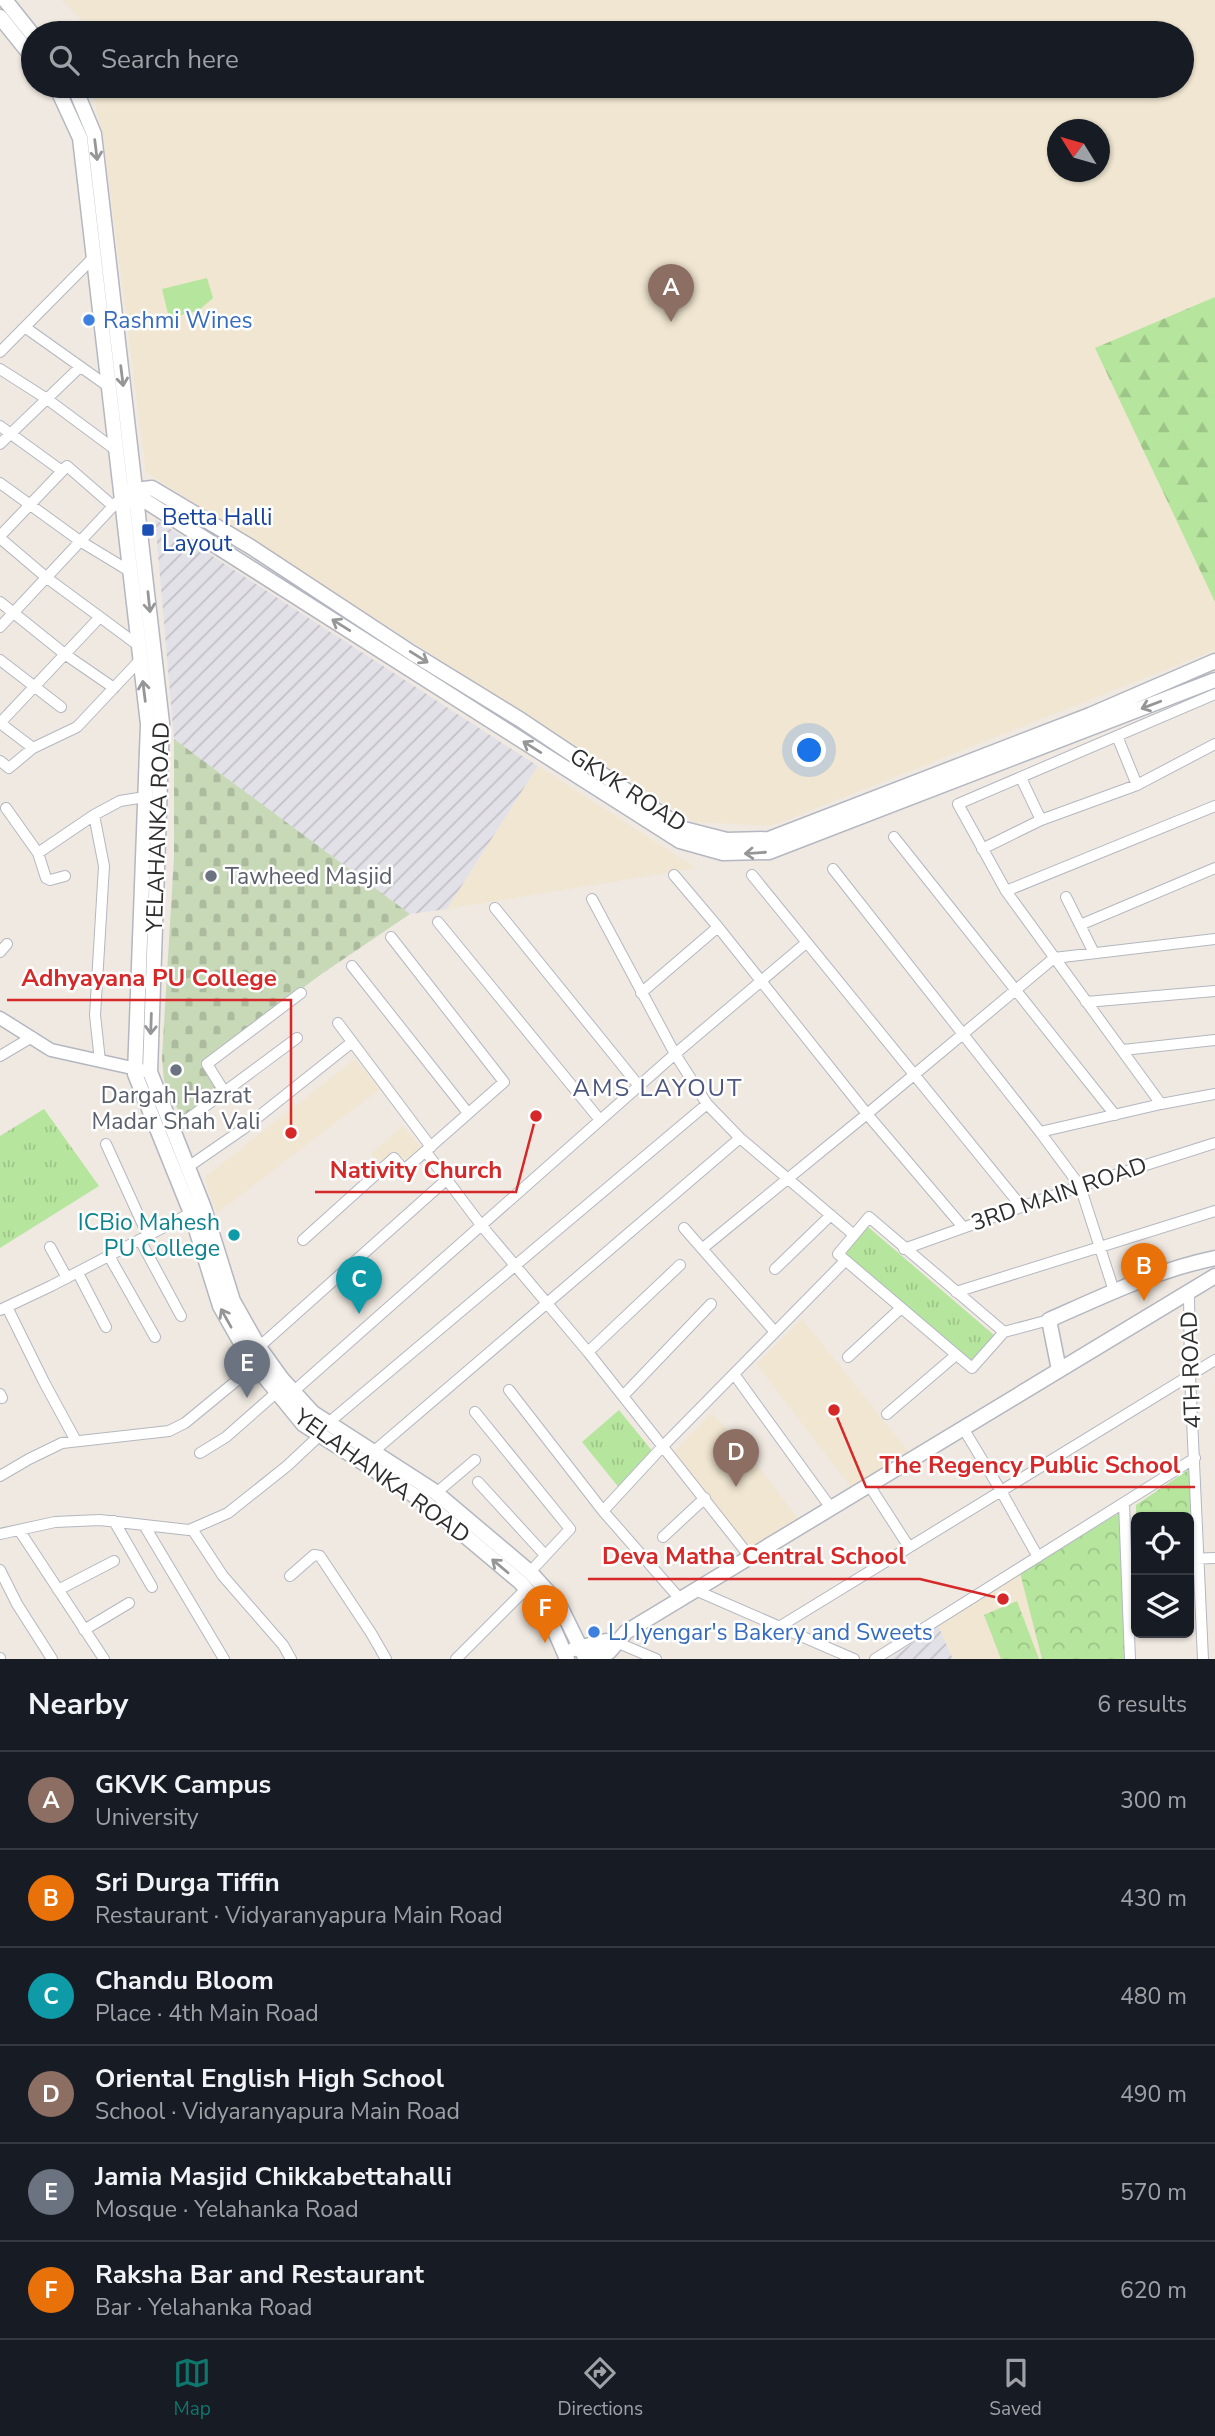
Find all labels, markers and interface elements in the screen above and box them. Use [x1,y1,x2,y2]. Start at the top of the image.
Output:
search box [21,21,1194,98]
icon: search [45,41,83,79]
text: Search here [101,42,239,77]
north arrow [1047,119,1110,182]
one-way arrow [90,138,103,161]
pin: A [648,264,694,322]
place label: Rashmi Wines [103,305,253,336]
marker: Rashmi Wines [81,312,97,328]
one-way arrow [116,364,129,387]
place label: Betta Halli Layout [162,502,272,559]
marker: Betta Halli Layout [140,522,156,538]
one-way arrow [142,590,155,612]
one-way arrow [331,618,351,632]
one-way arrow [408,650,428,664]
one-way arrow [138,680,151,703]
one-way arrow [1141,700,1163,712]
street label: YELAHANKA ROAD [139,721,177,934]
your location [792,733,826,767]
one-way arrow [523,740,543,754]
street label: GKVK ROAD [564,741,692,839]
one-way arrow [744,847,767,860]
place label: Tawheed Masjid [225,861,392,892]
marker: Tawheed Masjid [203,868,219,884]
callout: Adhyayana PU College [7,955,291,1000]
text: Adhyayana PU College [21,962,277,994]
one-way arrow [145,1012,158,1035]
marker: Dargah Hazrat Madar Shah Vali [168,1062,184,1078]
district label: AMS LAYOUT [573,1072,744,1104]
place label: Dargah Hazrat Madar Shah Vali [92,1080,260,1137]
callout: Nativity Church [315,1147,516,1192]
street label: 3RD MAIN ROAD [967,1149,1151,1239]
text: Nativity Church [330,1154,502,1186]
place label: ICBio Mahesh PU College [78,1207,220,1264]
marker: ICBio Mahesh PU College [226,1227,242,1243]
pin: B [1121,1243,1167,1301]
pin: C [336,1256,382,1314]
one-way arrow [219,1308,233,1329]
street label: 4TH ROAD [1173,1311,1209,1429]
pin: E [224,1340,270,1398]
street label: YELAHANKA ROAD [287,1401,476,1550]
pin: D [713,1429,759,1487]
callout: The Regency Public School [866,1442,1195,1487]
text: The Regency Public School [880,1449,1181,1481]
map controls [1131,1512,1194,1638]
button: locate [1131,1512,1194,1575]
callout: Deva Matha Central School [588,1534,920,1579]
text: Deva Matha Central School [602,1540,906,1572]
one-way arrow [491,1558,509,1574]
button: layers [1131,1575,1194,1638]
pin: F [522,1585,568,1643]
place label: LJ Iyengar's Bakery and Sweets [608,1617,933,1648]
marker: LJ Iyengar's Bakery and Sweets [586,1624,602,1640]
text: Nearby [28,1684,128,1725]
text: 6 results [1097,1689,1187,1720]
text: GKVK Campus [95,1767,271,1802]
text: A [42,1785,60,1816]
text: 300 m [1120,1785,1187,1816]
text: University [95,1802,199,1833]
text: Sri Durga Tiffin [95,1865,280,1900]
text: B [43,1883,59,1914]
text: 430 m [1120,1883,1187,1914]
text: Restaurant · Vidyaranyapura Main Road [95,1900,503,1931]
text: Chandu Bloom [95,1963,274,1998]
text: C [43,1981,59,2012]
text: 480 m [1120,1981,1187,2012]
text: Place · 4th Main Road [95,1998,319,2029]
text: Oriental English High School [95,2061,444,2096]
text: D [42,2079,60,2110]
text: 490 m [1120,2079,1187,2110]
text: School · Vidyaranyapura Main Road [95,2096,460,2127]
text: Jamia Masjid Chikkabettahalli [95,2159,452,2194]
text: E [44,2177,58,2208]
text: 570 m [1120,2177,1187,2208]
text: Mosque · Yelahanka Road [95,2194,359,2225]
text: Raksha Bar and Restaurant [95,2257,424,2292]
text: F [45,2275,57,2306]
text: 620 m [1120,2275,1187,2306]
text: Bar · Yelahanka Road [95,2292,312,2323]
tab: Map [173,2354,211,2422]
tab: Directions [557,2354,643,2422]
tab: Saved [989,2354,1042,2422]

